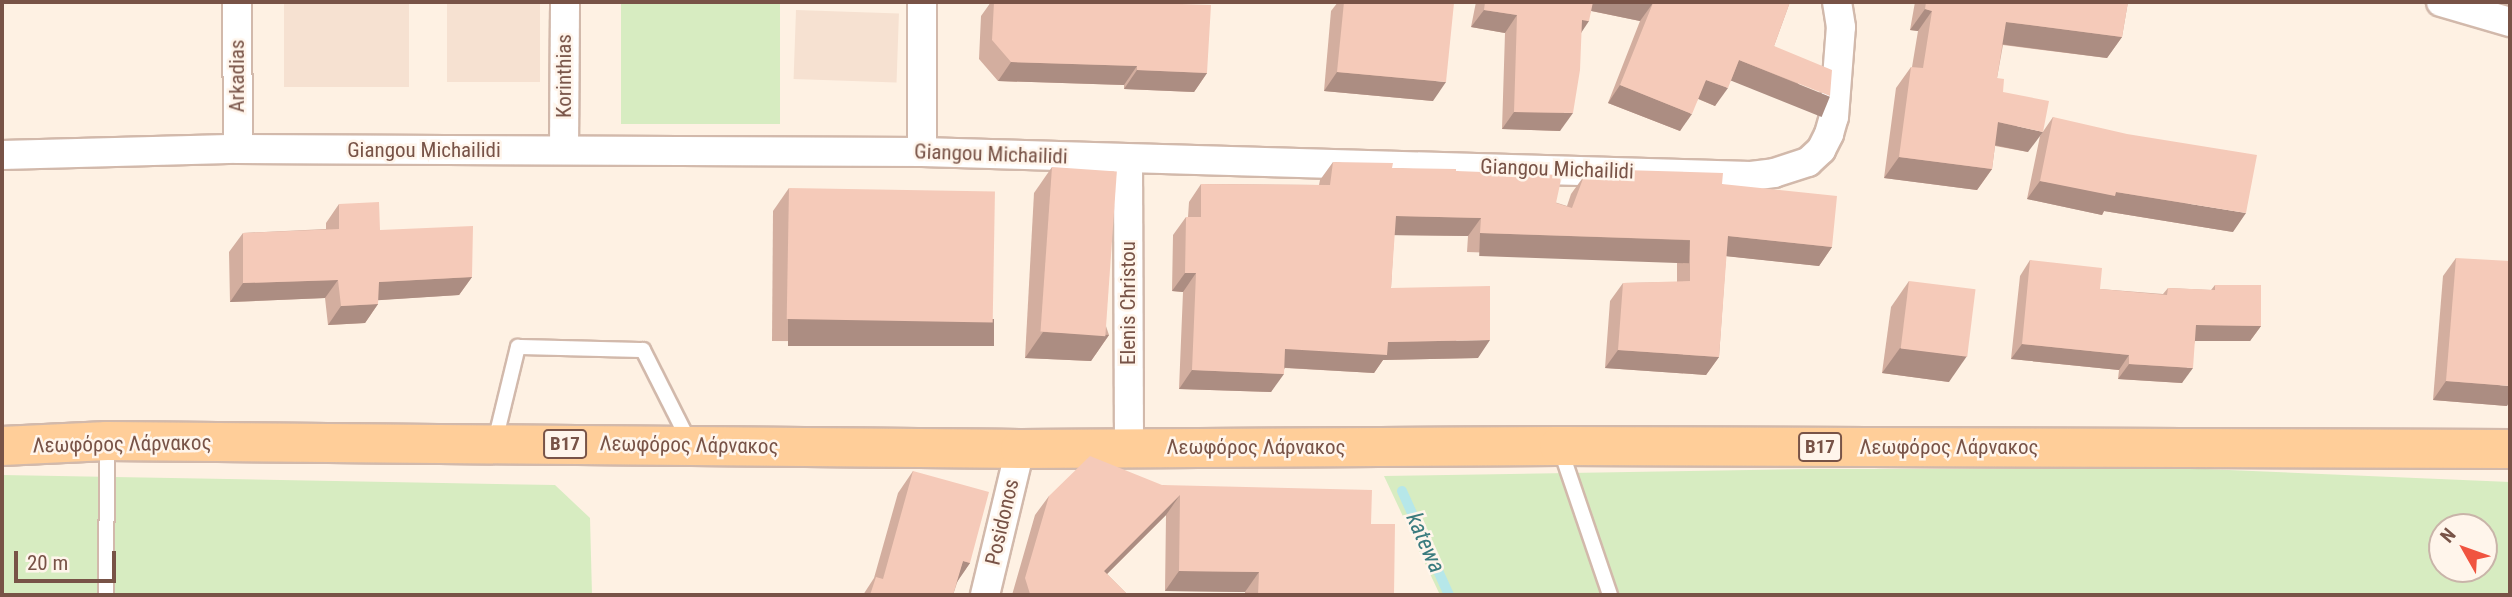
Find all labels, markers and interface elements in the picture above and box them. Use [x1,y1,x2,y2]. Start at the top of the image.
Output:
street label: Korinthias [551,34,577,118]
street label: Arkadias [224,40,250,112]
street label: Giangou Michailidi [347,137,501,163]
street label: Giangou Michailidi [914,139,1068,169]
street label: Giangou Michailidi [1480,154,1634,184]
street label: Elenis Christou [1115,241,1141,365]
road number: B17 [542,428,588,460]
street label: Λεωφόρος Λάρνακος [32,430,212,458]
street label: Λεωφόρος Λάρνακος [599,431,779,459]
road number: B17 [1797,432,1843,462]
street label: Λεωφόρος Λάρνακος [1167,434,1345,460]
street label: Λεωφόρος Λάρνακος [1860,434,2038,460]
street label: Posidonos [980,476,1024,568]
water label: katewa [1400,509,1450,577]
north arrow [2428,513,2498,583]
text: N [2436,524,2461,547]
scale bar [18,538,119,582]
text: 20 m [27,551,68,575]

